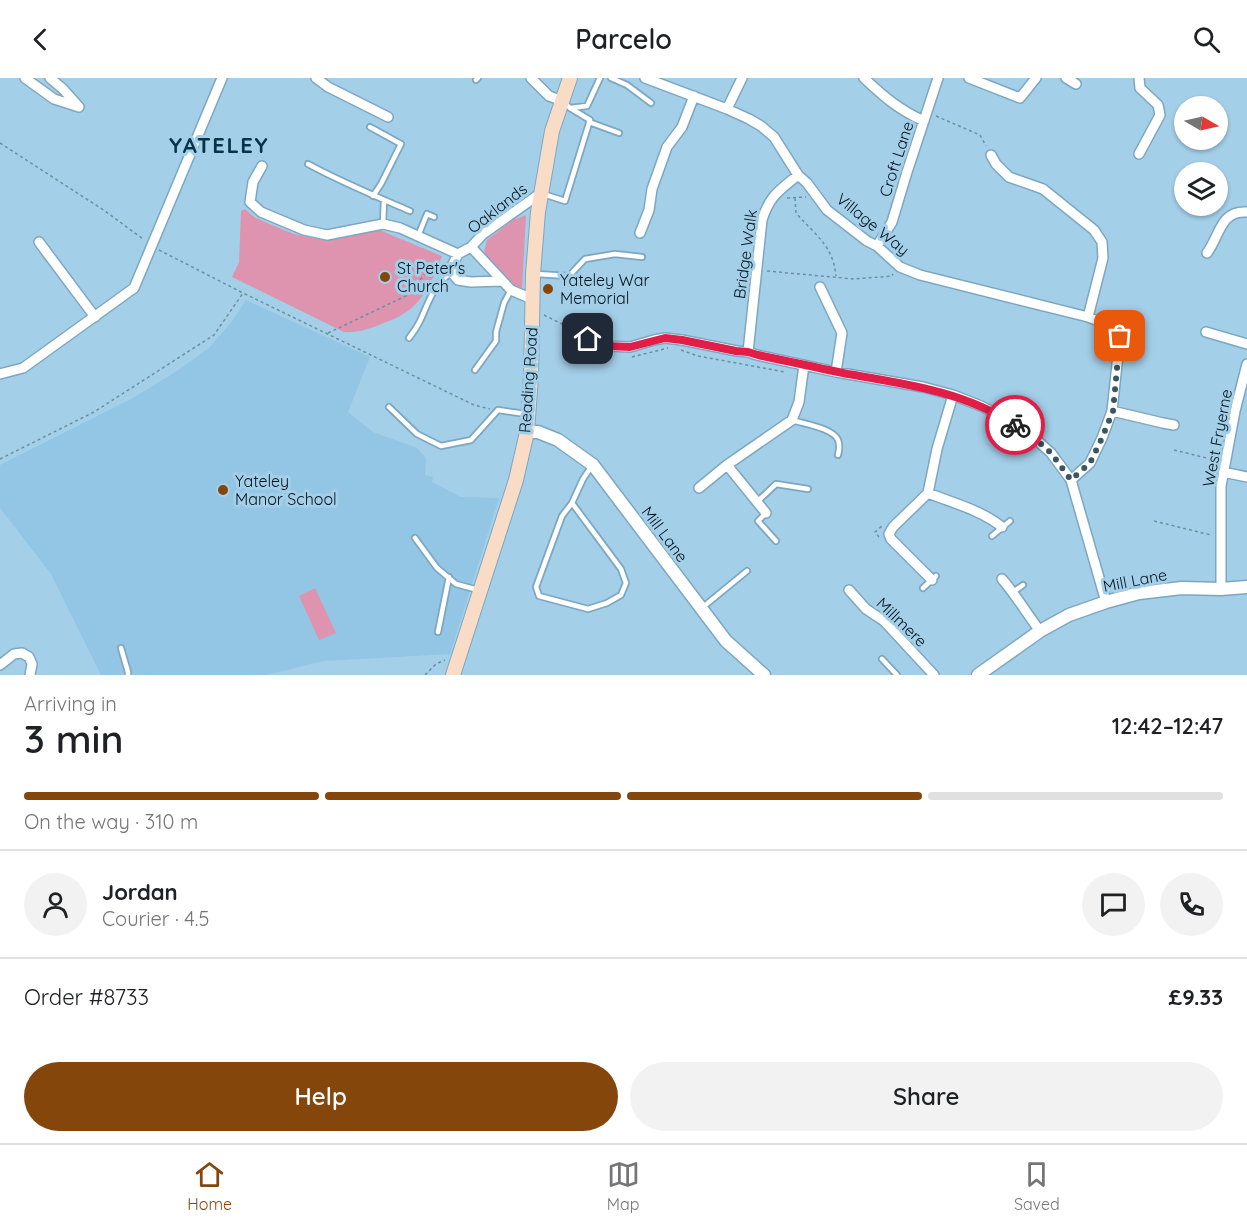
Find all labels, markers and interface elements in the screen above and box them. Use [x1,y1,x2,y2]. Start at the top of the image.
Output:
text: Parcelo [575,22,672,56]
icon: back [24,23,57,56]
icon: search [1190,23,1223,56]
north arrow [1174,96,1228,150]
map controls [1174,96,1228,216]
street label: Croft Lane [874,119,918,199]
district label: YATELEY [169,131,269,159]
button: layers [1174,162,1228,216]
street label: Oaklands [463,178,531,238]
street label: Village Way [832,188,914,260]
street label: Bridge Walk [729,208,761,300]
place label: St Peter's Church [397,258,465,296]
marker: St Peter's Church [378,270,392,284]
place label: Yateley War Memorial [560,270,650,308]
marker: Yateley War Memorial [541,282,555,296]
pin [1094,310,1145,361]
pin [562,313,613,364]
icon: bag [1103,319,1136,352]
icon: home [571,322,604,355]
street label: Reading Road [514,327,542,433]
street label: West Fryerne [1198,387,1236,489]
courier [985,395,1045,455]
icon: bike [999,409,1032,442]
place label: Yateley Manor School [235,471,337,509]
marker: Yateley Manor School [216,483,230,497]
street label: Mill Lane [637,502,693,566]
street label: Mill Lane [1101,564,1169,596]
street label: Millmere [873,593,931,651]
text: Arriving in [24,691,117,716]
text: 12:42–12:47 [1112,712,1223,740]
text: 3 min [24,714,123,763]
text: On the way · 310 m [24,809,198,834]
button: person [24,873,87,936]
button: chat [1082,873,1145,936]
button: phone [1160,873,1223,936]
text: Jordan [102,878,178,906]
text: Courier · 4.5 [102,906,209,931]
text: Order #8733 [24,983,149,1011]
text: £9.33 [1169,983,1223,1011]
button: Help [24,1062,618,1131]
button: Share [630,1062,1223,1131]
tab: Home [187,1158,232,1214]
tab: Map [607,1158,640,1214]
tab: Saved [1014,1158,1060,1214]

